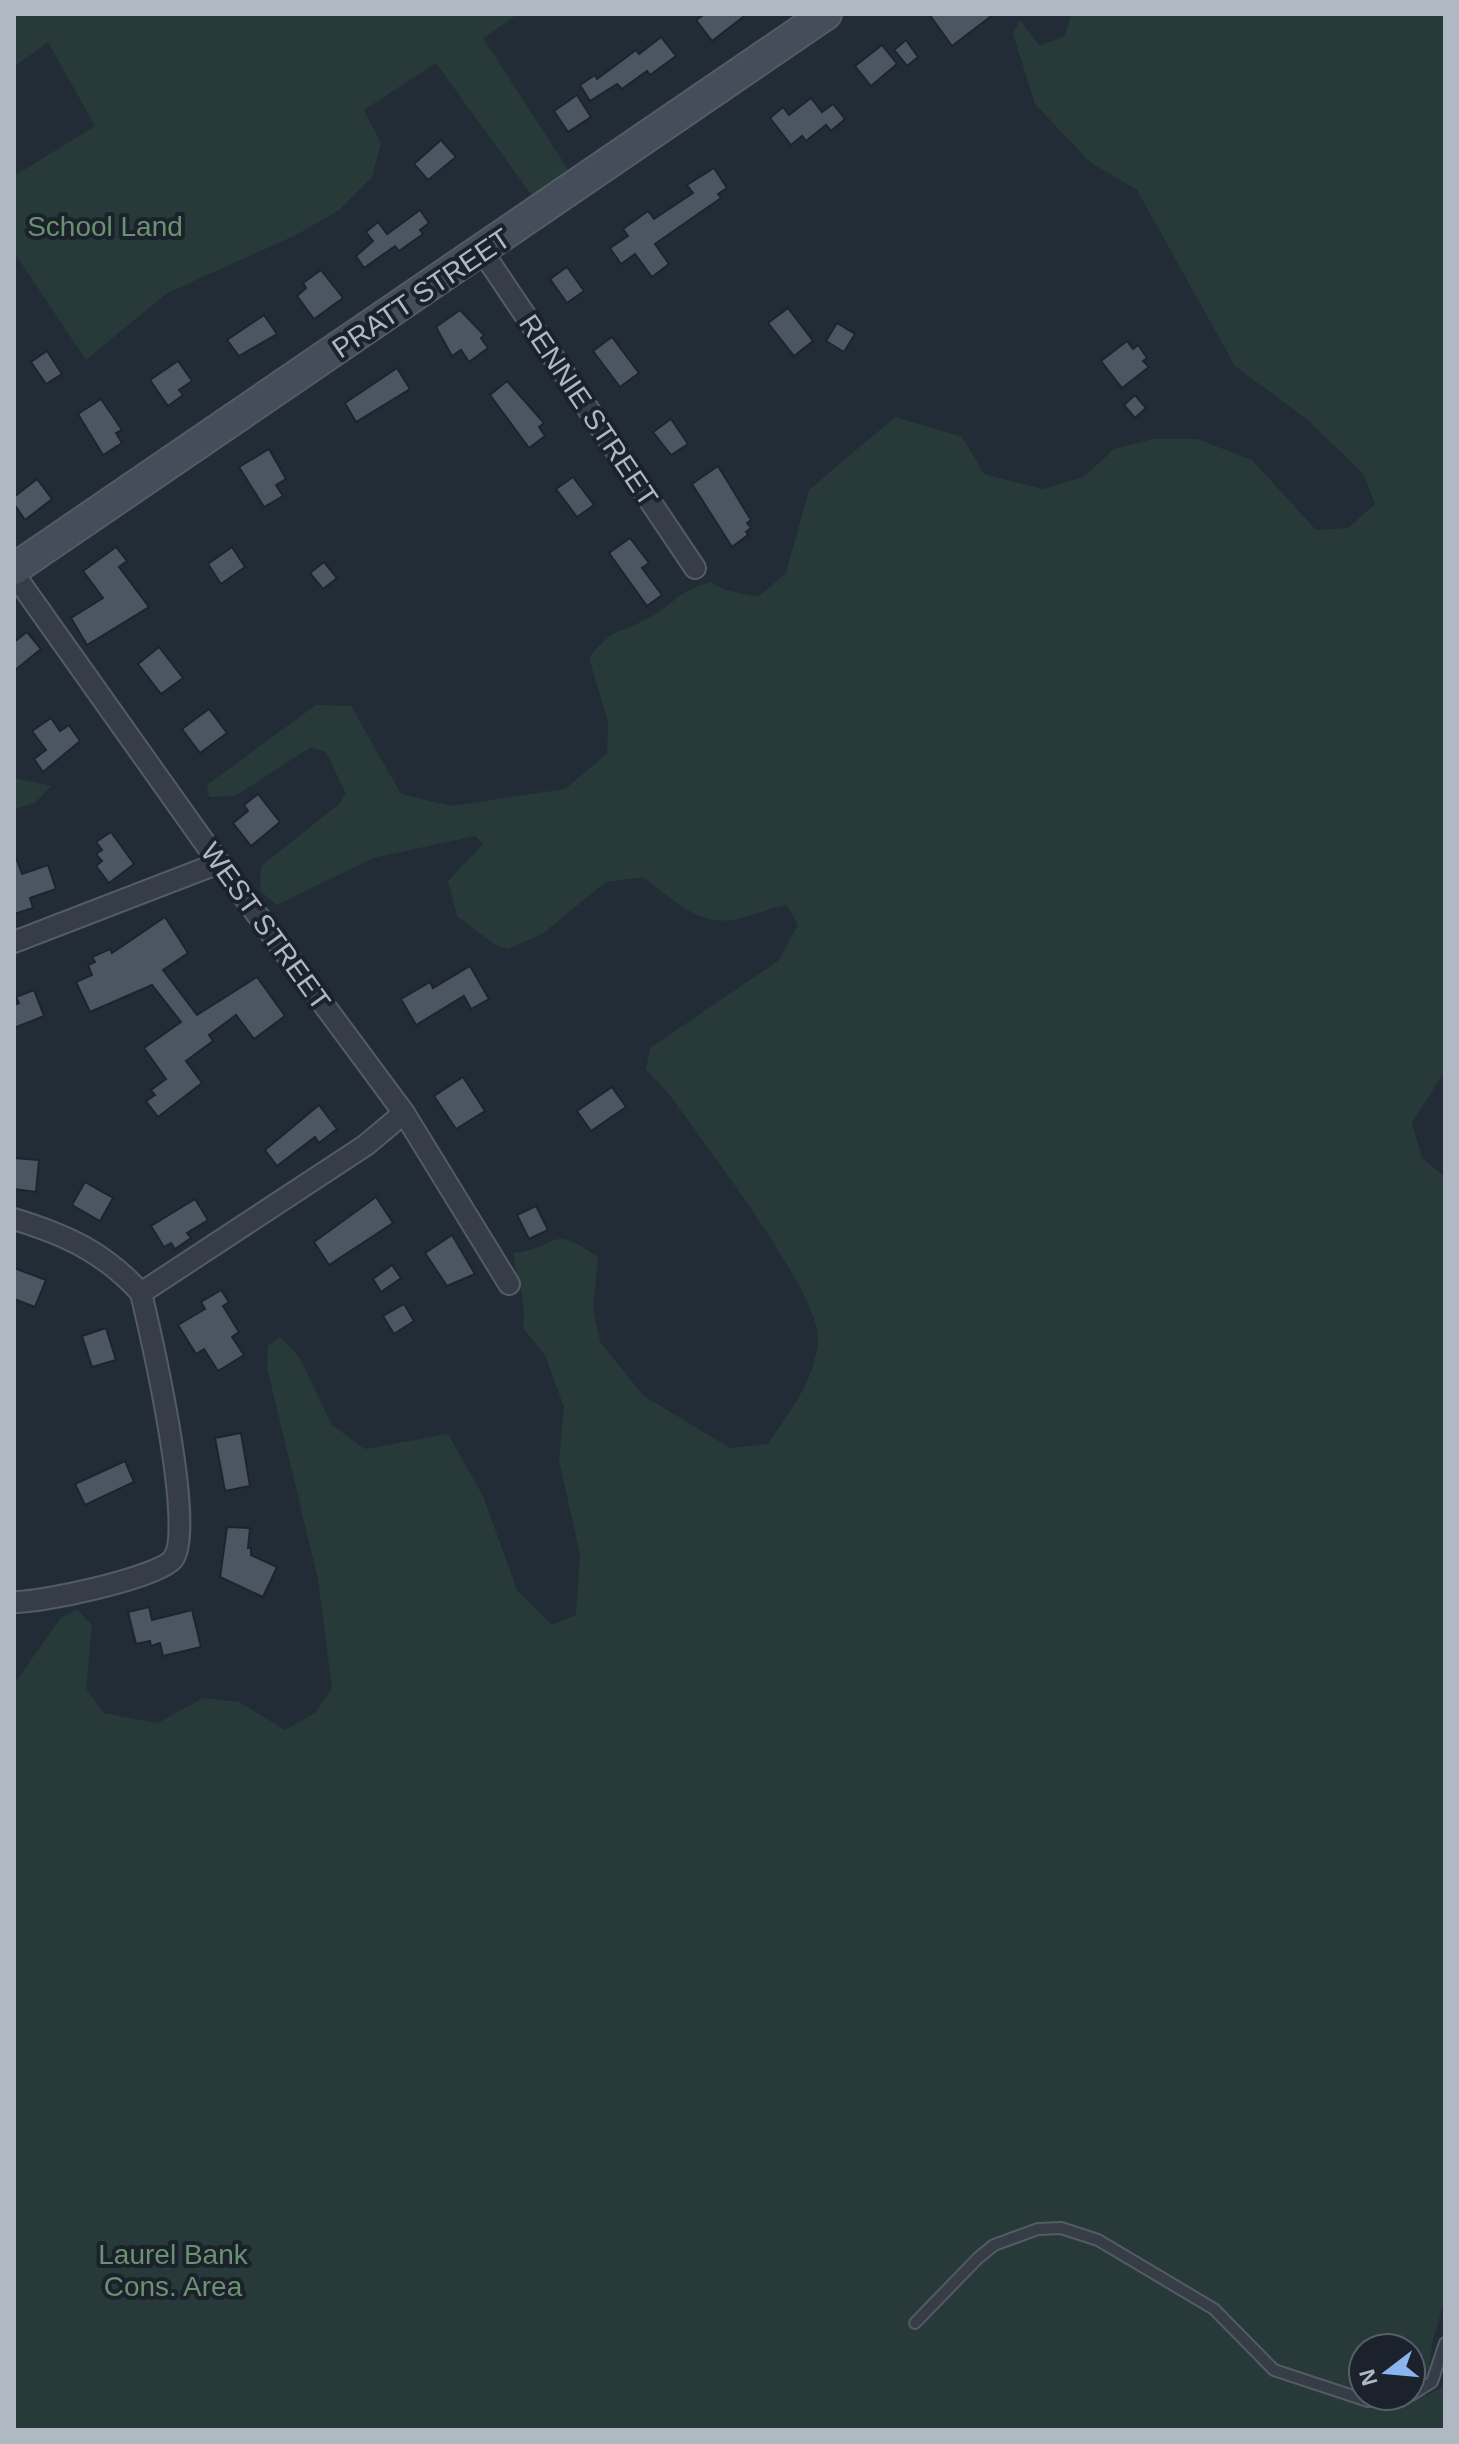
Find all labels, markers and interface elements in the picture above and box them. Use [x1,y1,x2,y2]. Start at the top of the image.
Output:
park label: School Land [27,211,183,242]
street label: PRATT STREET [327,223,516,364]
street label: RENNIE STREET [513,309,664,512]
street label: WEST STREET [195,837,337,1016]
park label: Laurel Bank Cons. Area [98,2239,249,2302]
north arrow [1347,2332,1427,2412]
text: N [1354,2366,1382,2388]

